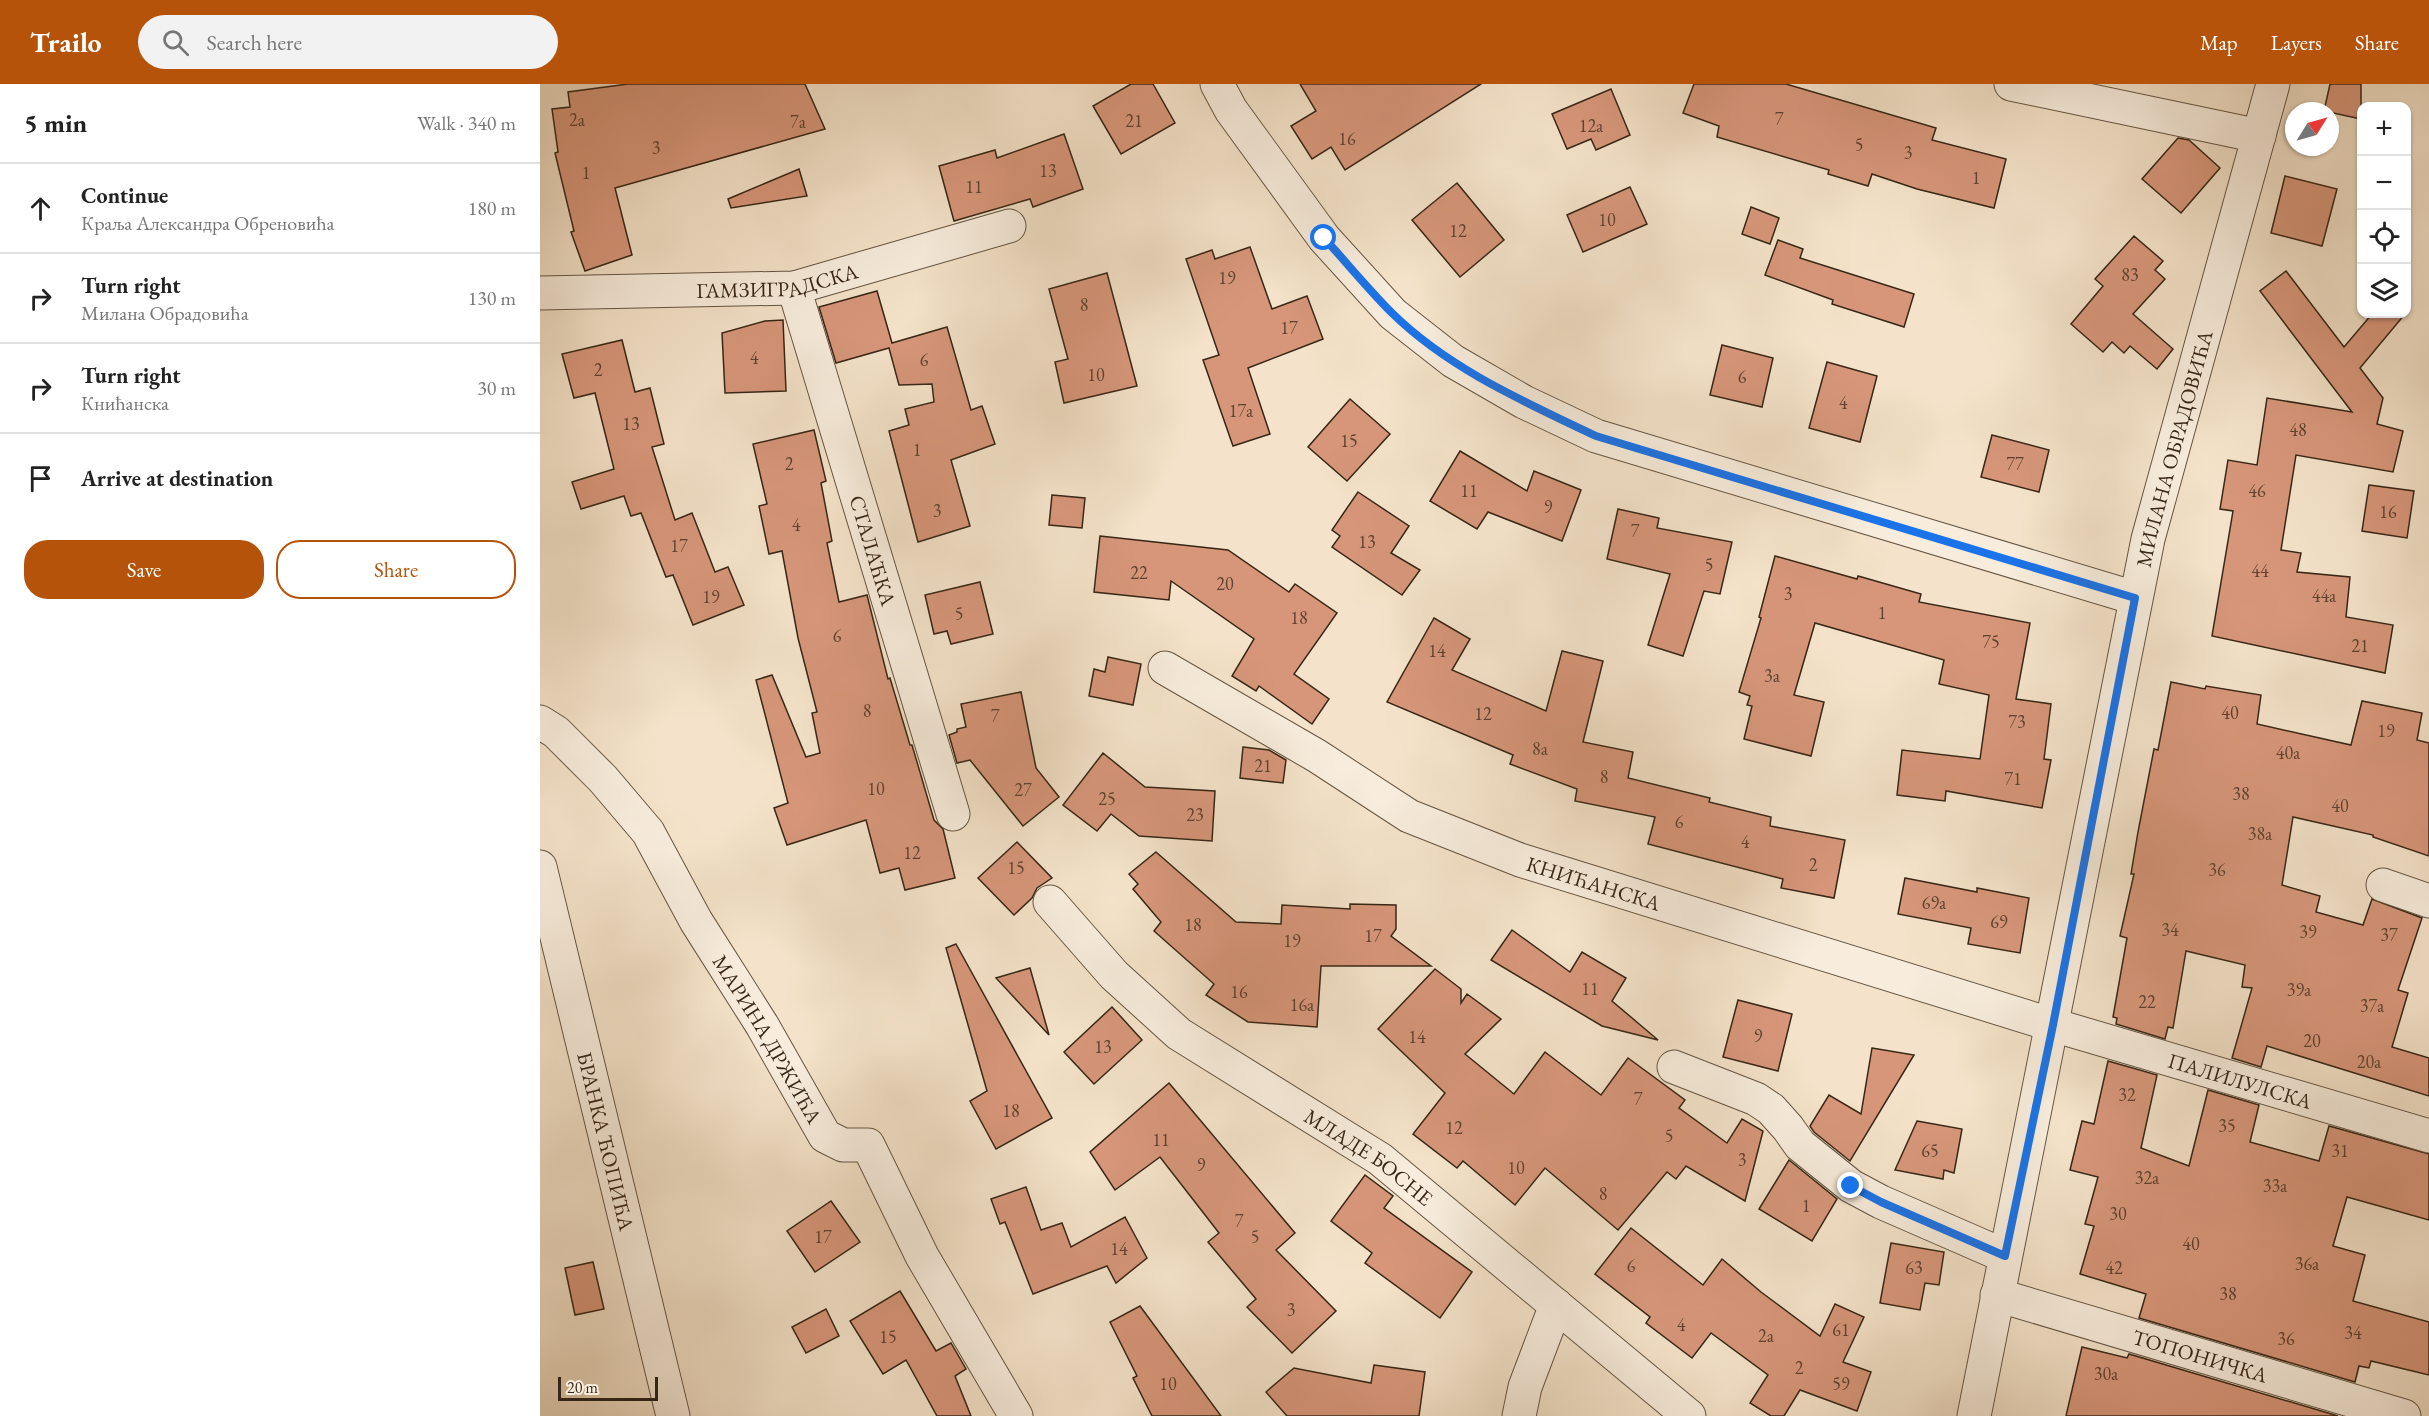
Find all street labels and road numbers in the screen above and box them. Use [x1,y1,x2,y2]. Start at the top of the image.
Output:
street label: ГАМЗИГРАДСКА [696,257,861,303]
street label: МИЛАНА ОБРАДОВИЋА [2129,327,2218,569]
street label: СТАЛАЋКА [844,492,903,609]
street label: КНИЋАНСКА [1523,849,1664,916]
street label: МАРИНА ДРЖИЋА [707,949,829,1129]
street label: ПАЛИЛУЛСКА [2165,1046,2316,1114]
street label: БРАНКА ЋОПИЋА [572,1049,641,1234]
street label: МЛАДЕ БОСНЕ [1300,1102,1439,1211]
street label: ТОПОНИЧКА [2129,1323,2271,1388]

